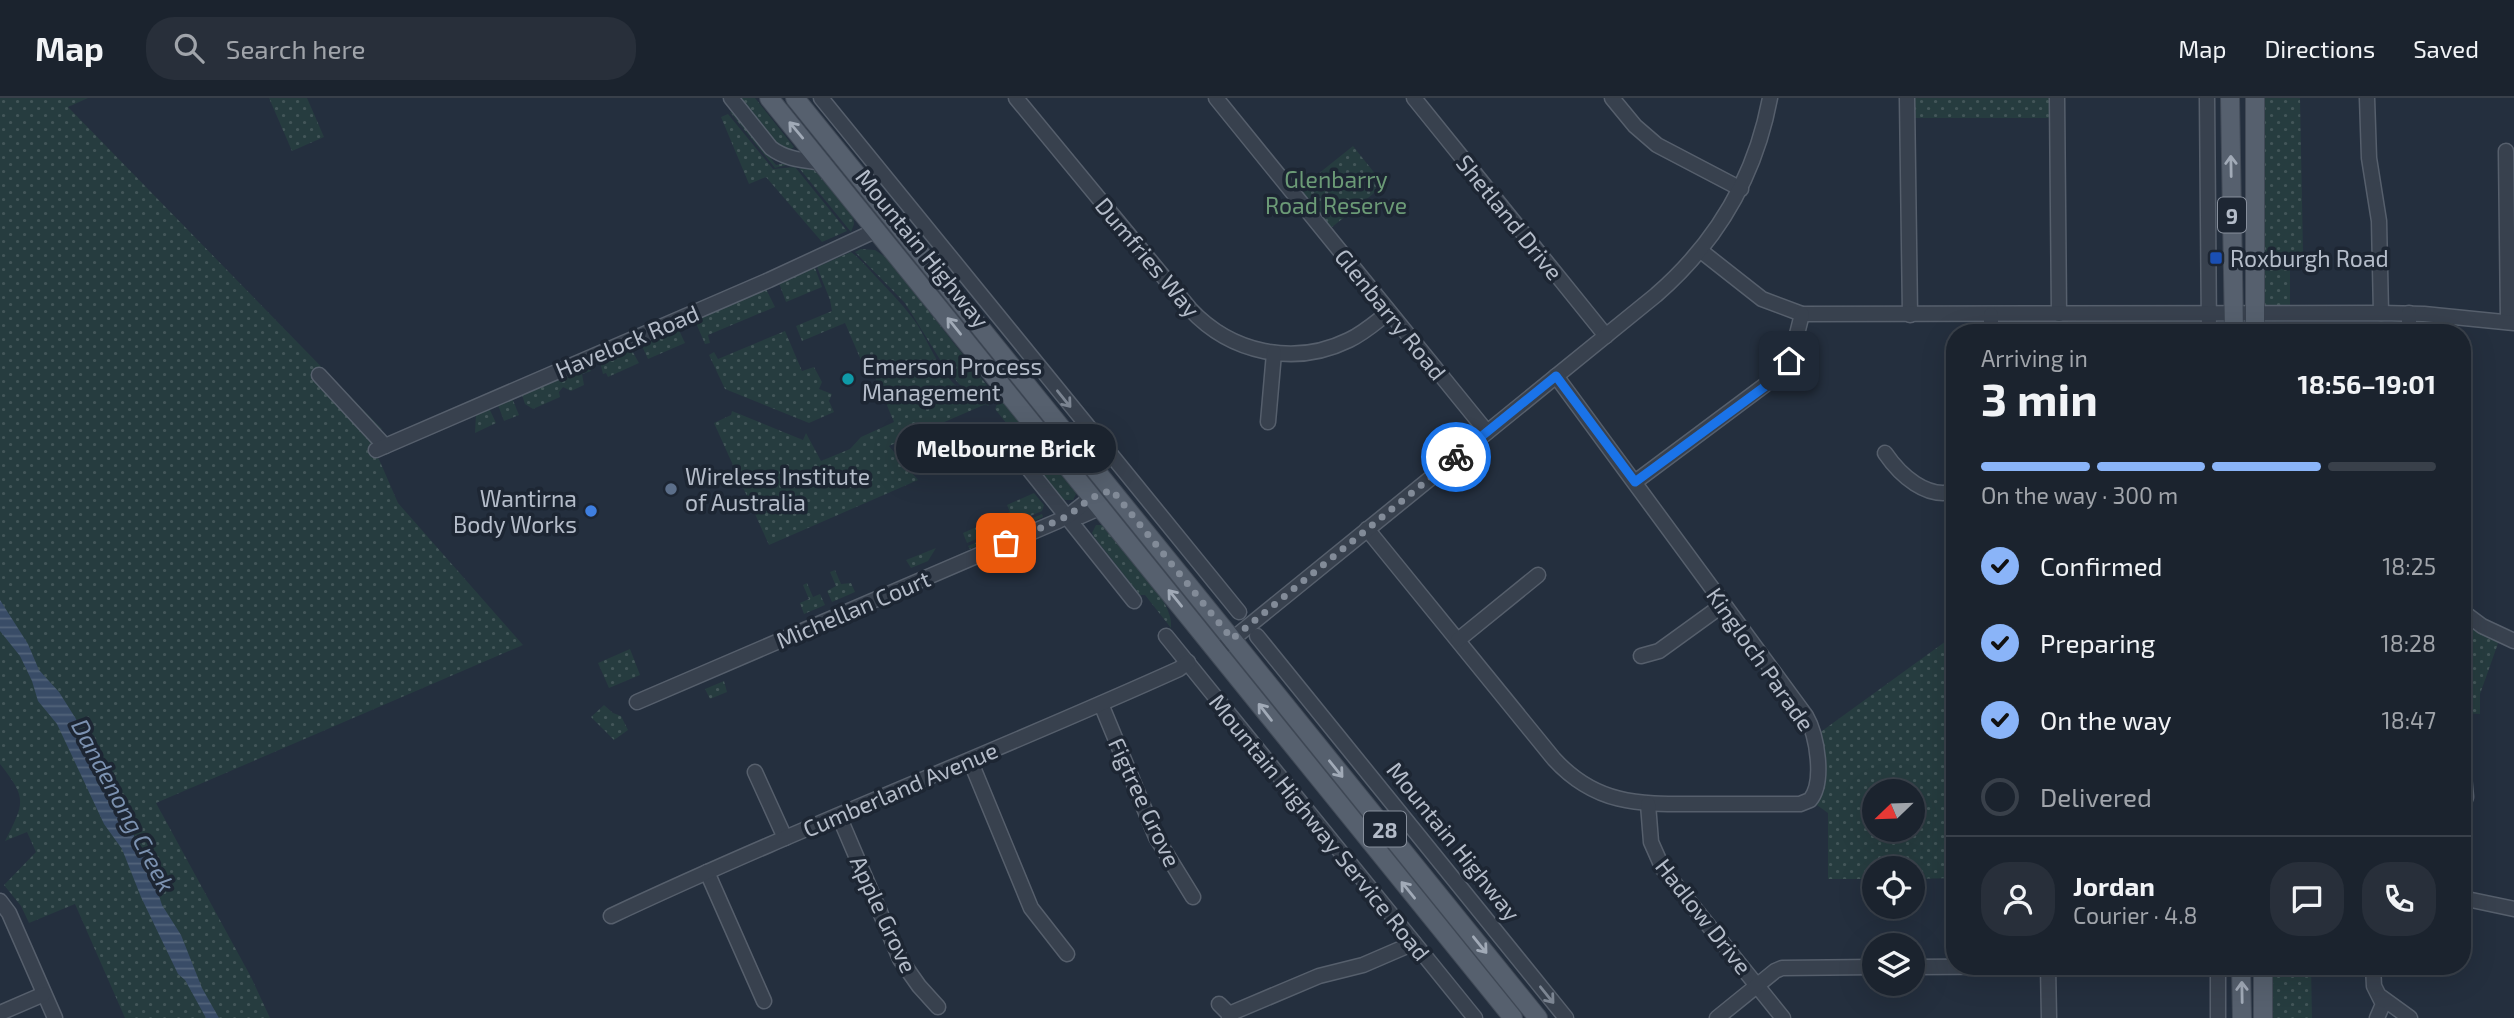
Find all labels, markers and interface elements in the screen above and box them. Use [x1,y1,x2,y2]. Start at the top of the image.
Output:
search box [146,17,636,80]
text: Map [35,28,104,68]
icon: search [170,29,208,67]
text: Search here [226,33,365,64]
text: Map [2178,34,2226,63]
text: Directions [2264,34,2375,63]
text: Saved [2413,34,2479,63]
one-way arrow [788,121,804,139]
street label: Shetland Drive [1451,149,1569,285]
one-way arrow [2224,155,2238,178]
street label: Mountain Highway [850,163,996,333]
park label: Glenbarry Road Reserve [1265,165,1407,219]
street label: Dumfries Way [1090,192,1206,322]
road number: 9 [2218,198,2246,232]
street label: Glenbarry Road [1329,243,1453,385]
place label: Roxburgh Road [2230,244,2389,272]
marker: Roxburgh Road [2208,250,2224,266]
street label: Havelock Road [551,298,703,384]
one-way arrow [947,317,962,336]
pin [1759,331,1819,391]
icon: home [1770,342,1808,380]
text: Arriving in [1981,344,2088,372]
place label: Emerson Process Management [862,352,1042,406]
text: 18:56–19:01 [2298,368,2436,399]
text: 3 min [1981,370,2098,425]
marker: Emerson Process Management [840,371,856,387]
one-way arrow [1057,389,1072,407]
courier [1421,422,1491,492]
callout: Melbourne Brick [896,424,1116,473]
text: Melbourne Brick [916,434,1096,462]
icon: bike [1437,438,1475,476]
place label: Wireless Institute of Australia [685,462,870,516]
marker: Wireless Institute of Australia [663,481,679,497]
text: On the way · 300 m [1981,481,2178,509]
place label: Wantirna Body Works [453,484,577,538]
marker: Wantirna Body Works [583,503,599,519]
pin [976,513,1036,573]
icon: bag [987,524,1025,562]
icon: check [1981,547,2019,585]
text: Confirmed [2040,550,2163,581]
text: 18:25 [2382,552,2436,580]
street label: Michellan Court [772,564,935,654]
street label: Kingloch Parade [1701,582,1821,736]
one-way arrow [1167,589,1182,607]
icon: check [1981,624,2019,662]
text: Preparing [2040,627,2155,658]
text: 18:28 [2381,629,2436,657]
street label: Mountain Highway Service Road [1204,688,1436,966]
icon: check [1981,701,2019,739]
one-way arrow [1258,703,1273,722]
text: On the way [2040,704,2171,735]
text: 18:47 [2382,706,2436,734]
water label: Dandenong Creek [66,714,182,896]
street label: Figtree Grove [1103,733,1187,871]
street label: Cumberland Avenue [798,735,1002,843]
street label: Mountain Highway [1381,756,1527,926]
one-way arrow [1329,759,1344,777]
north arrow [1862,779,1925,842]
map controls [1862,779,1925,996]
text: Delivered [2040,781,2152,812]
road number: 28 [1364,812,1406,846]
street label: Apple Grove [845,851,923,977]
street label: Hadlow Drive [1650,853,1758,979]
button: locate [1862,856,1925,919]
button: person [1981,862,2055,936]
button: chat [2270,862,2344,936]
button: phone [2362,862,2436,936]
text: Jordan [2073,870,2155,901]
one-way arrow [1400,881,1415,899]
text: Courier · 4.8 [2073,901,2197,929]
button: layers [1862,933,1925,996]
one-way arrow [1472,936,1487,954]
one-way arrow [2235,981,2249,1004]
one-way arrow [1540,985,1555,1003]

